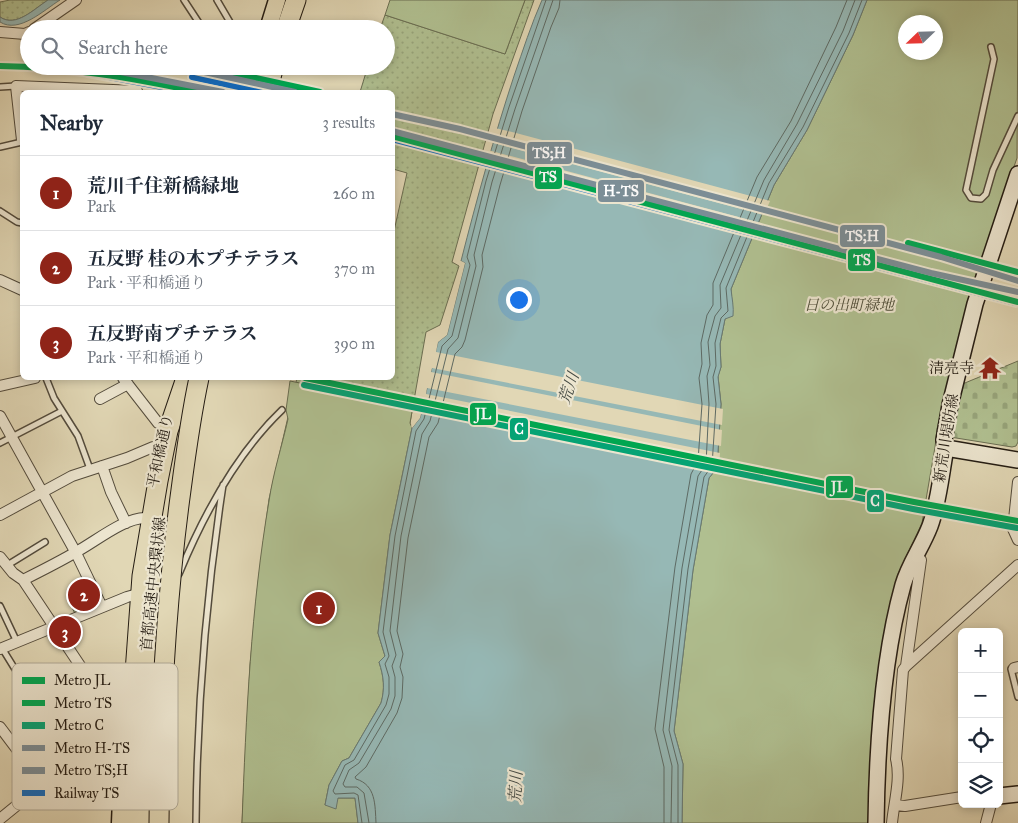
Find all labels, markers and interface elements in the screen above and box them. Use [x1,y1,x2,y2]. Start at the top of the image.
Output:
north arrow [898,15,943,60]
search box [20,20,395,75]
icon: search [38,34,66,62]
text: Search here [78,36,168,59]
text: Nearby [40,110,103,136]
text: 3 results [322,113,375,132]
line badge: TS;H [526,141,573,165]
text: TS;H [531,145,566,162]
line badge: TS [534,166,563,190]
text: TS [538,169,557,186]
text: 荒川千住新橋緑地 [87,174,239,197]
line badge: H-TS [597,179,645,203]
text: H-TS [603,183,639,200]
text: 1 [53,184,59,203]
text: 260 m [333,184,375,203]
text: Park [87,197,116,216]
line badge: TS;H [839,224,886,248]
text: TS;H [844,228,879,245]
text: 五反野 桂の木プチテラス [87,247,300,270]
line badge: TS [847,248,876,272]
text: TS [852,252,871,269]
text: 2 [52,259,60,278]
text: 370 m [334,259,375,278]
text: Park · 平和橋通り [87,273,206,292]
your location [506,287,532,313]
park label: 日の出町緑地 [804,296,896,314]
text: 五反野南プチテラス [87,322,257,345]
text: 3 [53,334,59,353]
text: 390 m [334,334,375,353]
text: Park · 平和橋通り [87,348,206,367]
temple icon: 清亮寺 [977,355,1003,381]
place label: 清亮寺 [929,359,974,377]
water label: 荒川 [554,368,583,406]
street label: 新荒川堤防線 [930,392,962,484]
line badge: JL [469,402,497,426]
text: JL [473,406,492,424]
street label: 平和橋通り [143,412,177,490]
line badge: C [509,417,529,441]
text: C [514,421,524,438]
line badge: JL [825,475,854,499]
text: JL [829,479,848,497]
line badge: C [866,489,885,513]
text: C [870,493,880,510]
street label: 首都高速中央環状線 [137,516,169,652]
pin: 2 [68,576,100,614]
pin: 1 [303,589,335,627]
pin: 3 [49,613,81,651]
map controls [958,628,1003,808]
button: + [958,628,1003,673]
legend [12,663,178,810]
text: Metro JL [54,672,111,690]
button: − [958,673,1003,718]
text: Metro TS [54,695,112,712]
text: Metro C [54,717,104,734]
button: locate [958,718,1003,763]
text: Metro H-TS [54,740,130,757]
text: Metro TS;H [54,762,128,779]
button: layers [958,763,1003,808]
water label: 荒川 [505,769,526,804]
text: Railway TS [54,785,119,802]

